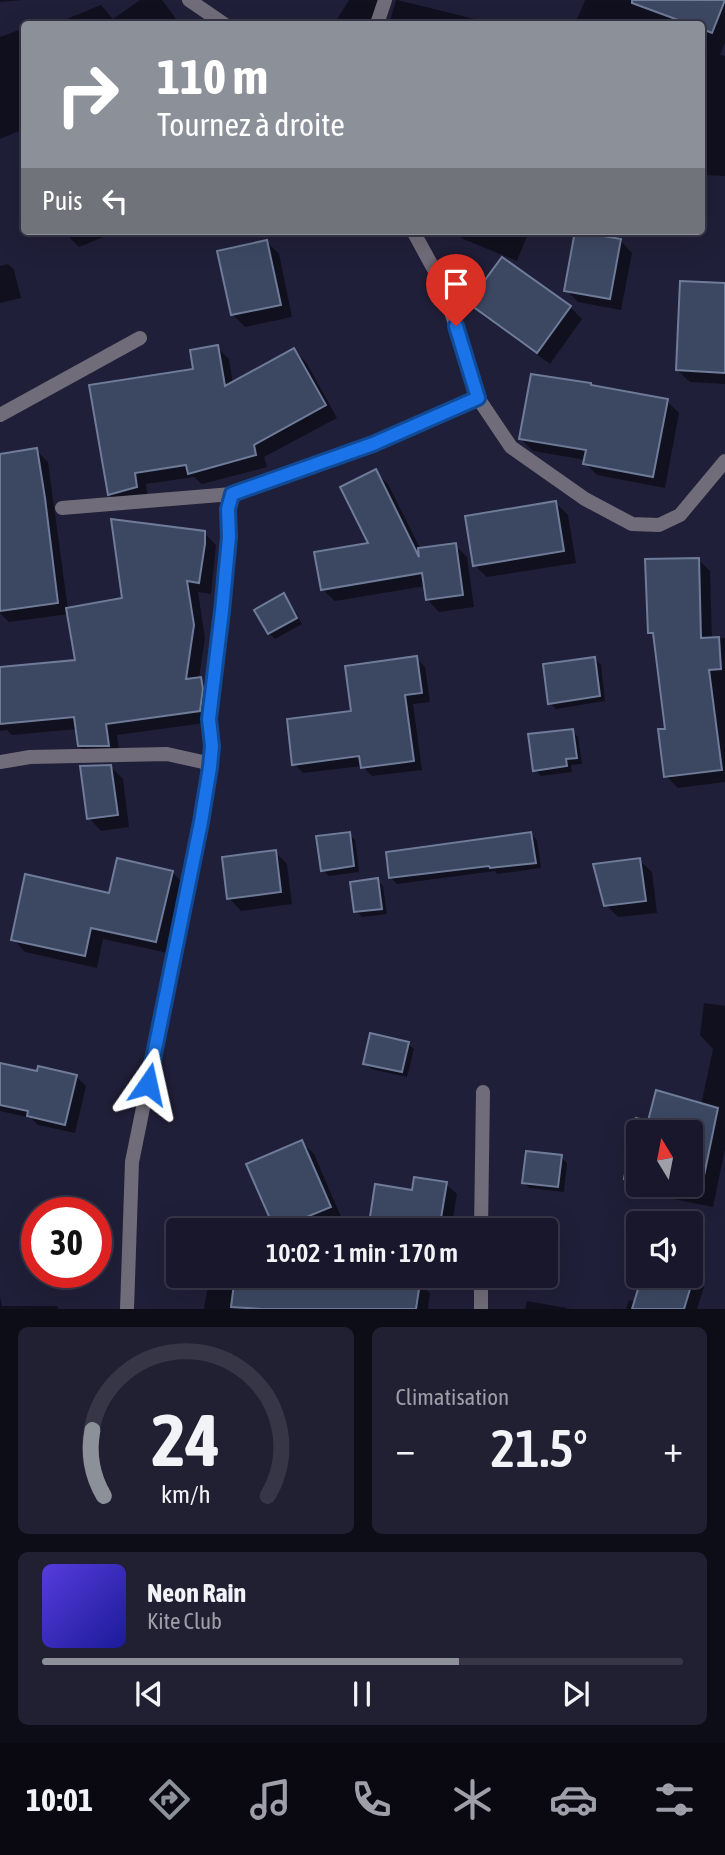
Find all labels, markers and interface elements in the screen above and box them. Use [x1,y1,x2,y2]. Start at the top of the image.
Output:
text: 110 m [157,48,268,104]
icon: right [42,49,133,140]
text: Tournez à droite [157,106,345,143]
icon: left [96,182,134,220]
text: Puis [42,186,82,216]
pin [426,254,486,326]
icon: arrive [437,265,475,303]
position arrow [111,1047,185,1121]
north arrow [626,1120,704,1197]
map controls [626,1120,703,1288]
speed limit sign: 30 [21,1197,112,1288]
button: sound [626,1211,703,1288]
text: 10:02 · 1 min · 170 m [266,1238,458,1268]
text: Climatisation [396,1384,509,1410]
text: 24 [152,1399,220,1482]
text: 21.5° [491,1418,588,1478]
text: − [396,1427,415,1470]
text: + [663,1427,683,1470]
text: km/h [161,1480,211,1508]
text: Neon Rain [147,1578,246,1608]
text: Kite Club [147,1608,222,1634]
icon: previous [130,1675,168,1713]
icon: pause [343,1675,381,1713]
icon: next [557,1675,595,1713]
icon: directions [145,1775,194,1824]
icon: music [246,1775,295,1824]
icon: phone [347,1775,396,1824]
icon: climate [448,1775,497,1824]
icon: car [549,1775,598,1824]
icon: filters [650,1775,699,1824]
text: 10:01 [26,1781,93,1818]

